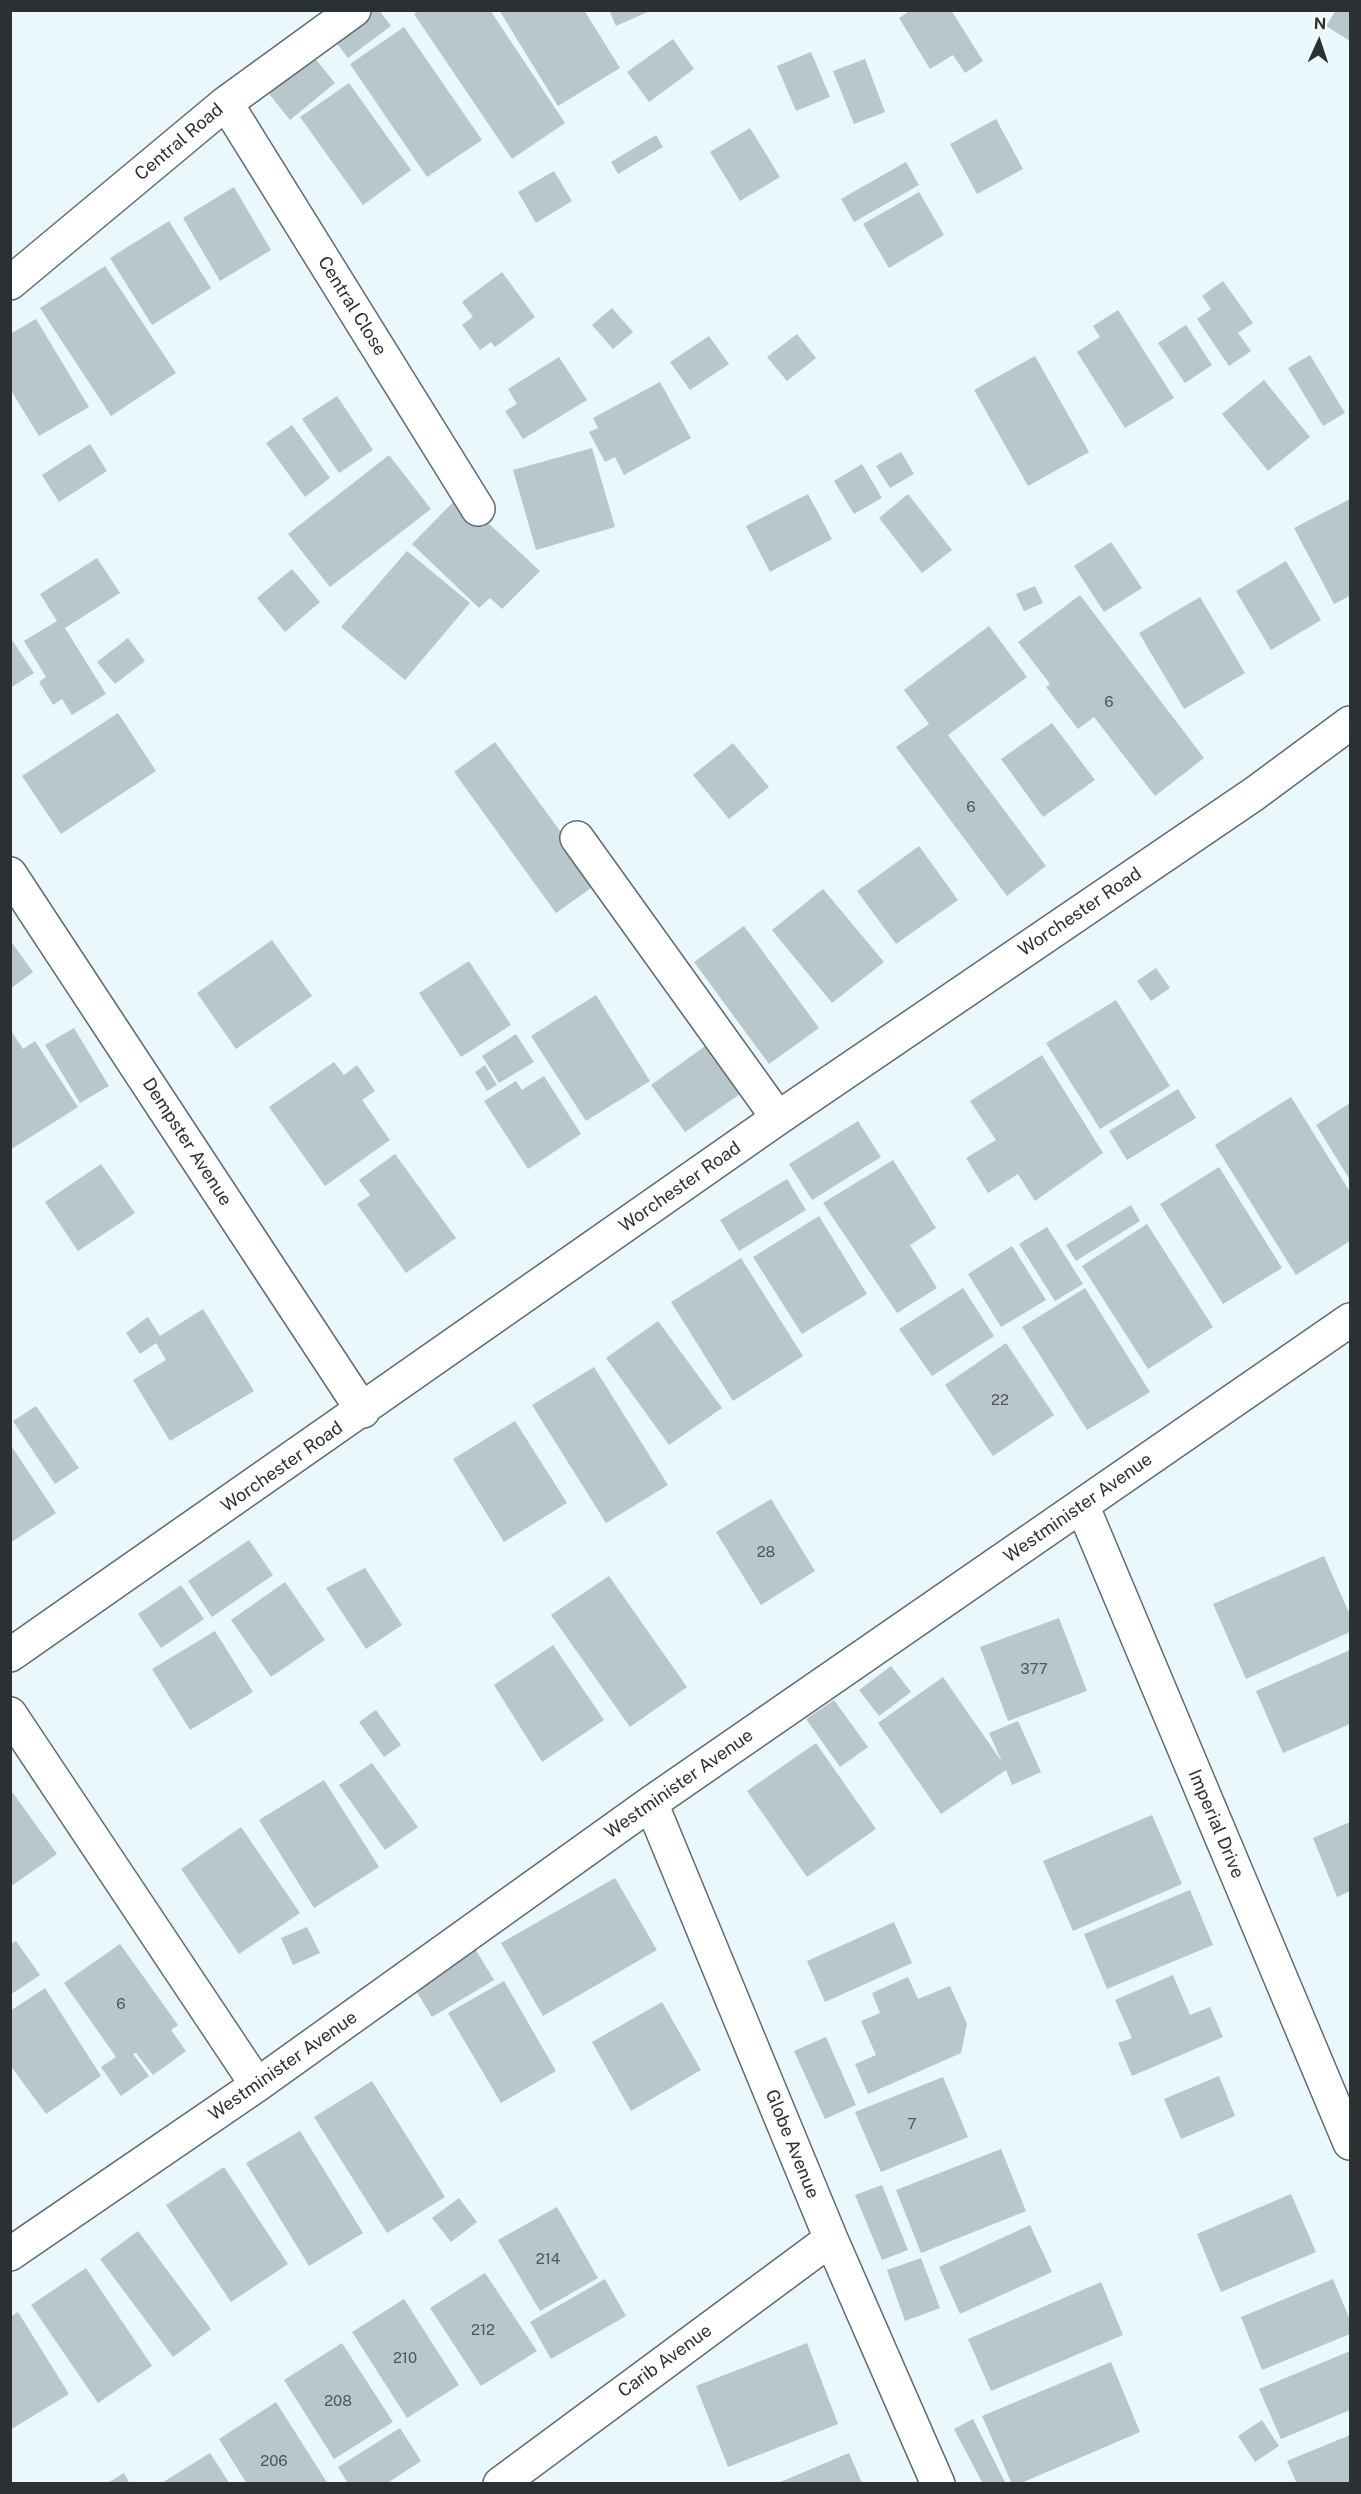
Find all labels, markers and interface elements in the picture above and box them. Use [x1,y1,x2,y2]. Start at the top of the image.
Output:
north arrow [1289,12,1349,72]
text: N [1313,14,1327,33]
street label: Central Road [130,99,228,185]
street label: Central Close [313,252,391,360]
house number: 6 [1104,693,1114,711]
house number: 6 [966,798,976,816]
street label: Worchester Road [1014,863,1146,961]
street label: Dempster Avenue [138,1074,236,1210]
street label: Worchester Road [615,1137,745,1237]
house number: 22 [991,1391,1009,1409]
street label: Worchester Road [217,1417,347,1517]
street label: Westminister Avenue [1000,1449,1156,1567]
house number: 28 [757,1543,775,1561]
house number: 377 [1020,1660,1048,1678]
street label: Westminister Avenue [601,1725,757,1843]
street label: Imperial Drive [1183,1766,1249,1882]
house number: 6 [116,1995,126,2013]
street label: Westminister Avenue [205,2007,361,2125]
street label: Globe Avenue [760,2086,824,2202]
house number: 7 [907,2115,917,2133]
house number: 214 [536,2250,560,2268]
street label: Carib Avenue [614,2320,716,2402]
house number: 212 [471,2321,495,2339]
house number: 210 [393,2349,417,2367]
house number: 208 [324,2392,352,2410]
house number: 206 [260,2452,288,2470]

